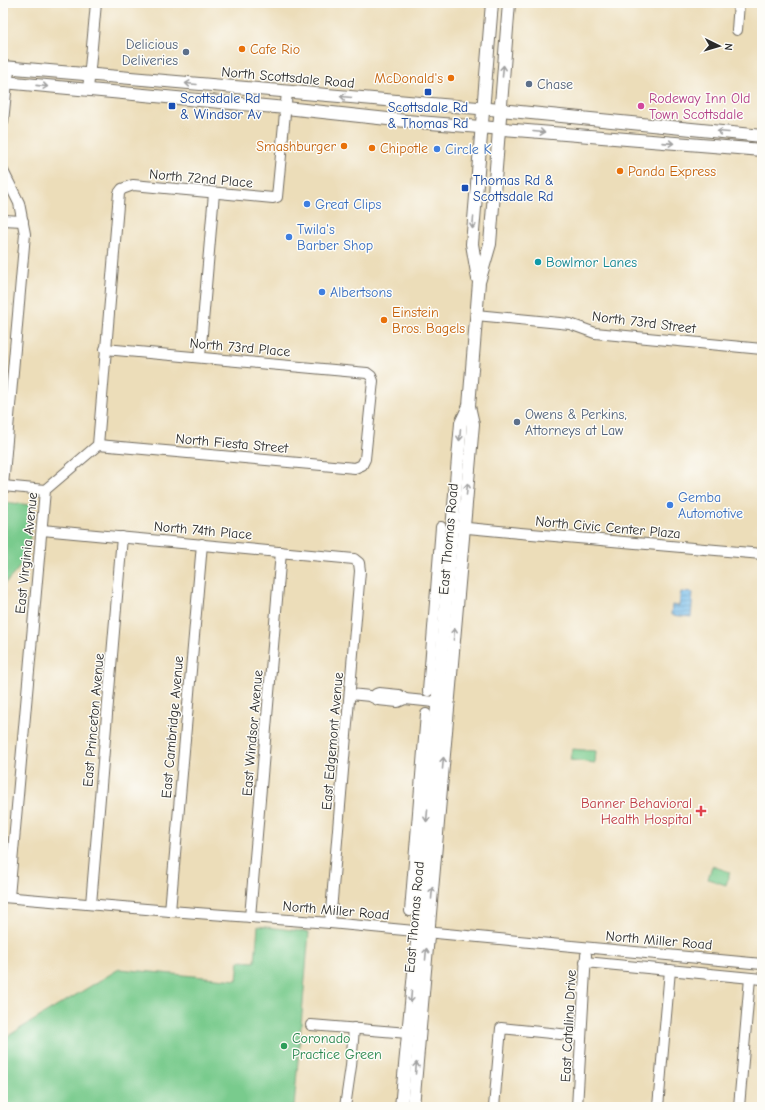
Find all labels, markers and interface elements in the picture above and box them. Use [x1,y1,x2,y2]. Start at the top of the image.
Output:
north arrow [699,26,739,66]
place label: Delicious Deliveries [122,36,178,69]
place label: Cafe Rio [250,41,300,58]
text: N [722,43,735,51]
marker: Cafe Rio [237,44,247,54]
marker: Delicious Deliveries [181,47,191,57]
street label: North Scottsdale Road [221,63,355,92]
one-way arrow [500,65,507,78]
place label: McDonald's [374,70,443,87]
marker: McDonald's [446,73,456,83]
place label: Chase [537,76,573,93]
marker: Chase [524,79,534,89]
one-way arrow [185,80,198,87]
one-way arrow [35,82,48,89]
marker: Scottsdale Rd & Thomas Rd [423,87,433,97]
place label: Scottsdale Rd & Windsor Av [180,90,262,123]
place label: Rodeway Inn Old Town Scottsdale [649,90,750,123]
one-way arrow [340,93,353,101]
place label: Scottsdale Rd & Thomas Rd [388,99,468,132]
marker: Scottsdale Rd & Windsor Av [167,101,177,111]
marker: Rodeway Inn Old Town Scottsdale [636,101,646,111]
one-way arrow [532,128,545,135]
one-way arrow [717,129,730,136]
place label: Smashburger [256,138,336,155]
one-way arrow [661,139,674,146]
place label: Chipotle [380,140,428,157]
marker: Smashburger [339,141,349,151]
place label: Circle K [445,141,491,158]
marker: Chipotle [367,143,377,153]
marker: Circle K [432,144,442,154]
place label: Panda Express [628,163,716,180]
street label: North 72nd Place [148,165,254,191]
marker: Panda Express [615,166,625,176]
place label: Thomas Rd & Scottsdale Rd [473,172,554,205]
marker: Thomas Rd & Scottsdale Rd [460,183,470,193]
place label: Great Clips [315,196,381,213]
marker: Great Clips [302,199,312,209]
one-way arrow [470,216,477,229]
place label: Twila's Barber Shop [297,221,373,254]
marker: Twila's Barber Shop [284,232,294,242]
place label: Bowlmor Lanes [546,254,637,271]
marker: Bowlmor Lanes [533,257,543,267]
place label: Albertsons [330,284,392,301]
marker: Albertsons [317,287,327,297]
place label: Einstein Bros. Bagels [392,304,465,337]
street label: North 73rd Street [591,308,698,337]
marker: Einstein Bros. Bagels [379,315,389,325]
street label: North 73rd Place [189,335,291,360]
place label: Owens & Perkins, Attorneys at Law [525,406,627,439]
marker: Owens & Perkins, Attorneys at Law [512,417,522,427]
one-way arrow [457,428,464,441]
street label: North Fiesta Street [175,430,290,457]
street label: East Thomas Road [435,483,462,596]
one-way arrow [463,483,471,496]
place label: Gemba Automotive [678,489,743,522]
street label: East Virginia Avenue [12,491,41,615]
marker: Gemba Automotive [665,500,675,510]
street label: North Civic Center Plaza [535,513,681,542]
street label: North 74th Place [153,518,253,543]
one-way arrow [450,628,458,641]
street label: East Princeton Avenue [79,652,108,788]
street label: East Cambridge Avenue [158,655,187,799]
street label: East Windsor Avenue [239,669,266,797]
street label: East Edgemont Avenue [318,671,347,811]
one-way arrow [439,757,446,770]
place label: Banner Behavioral Health Hospital [581,795,692,828]
marker: Banner Behavioral Health Hospital [695,805,707,817]
one-way arrow [423,809,430,822]
street label: East Thomas Road [401,861,428,974]
one-way arrow [428,887,436,900]
street label: North Miller Road [282,897,390,924]
street label: North Miller Road [605,927,713,954]
one-way arrow [422,948,430,961]
street label: East Catalina Drive [557,969,580,1083]
one-way arrow [407,990,414,1003]
place label: Coronado Practice Green [292,1030,382,1063]
marker: Coronado Practice Green [279,1041,289,1051]
one-way arrow [413,1062,420,1075]

